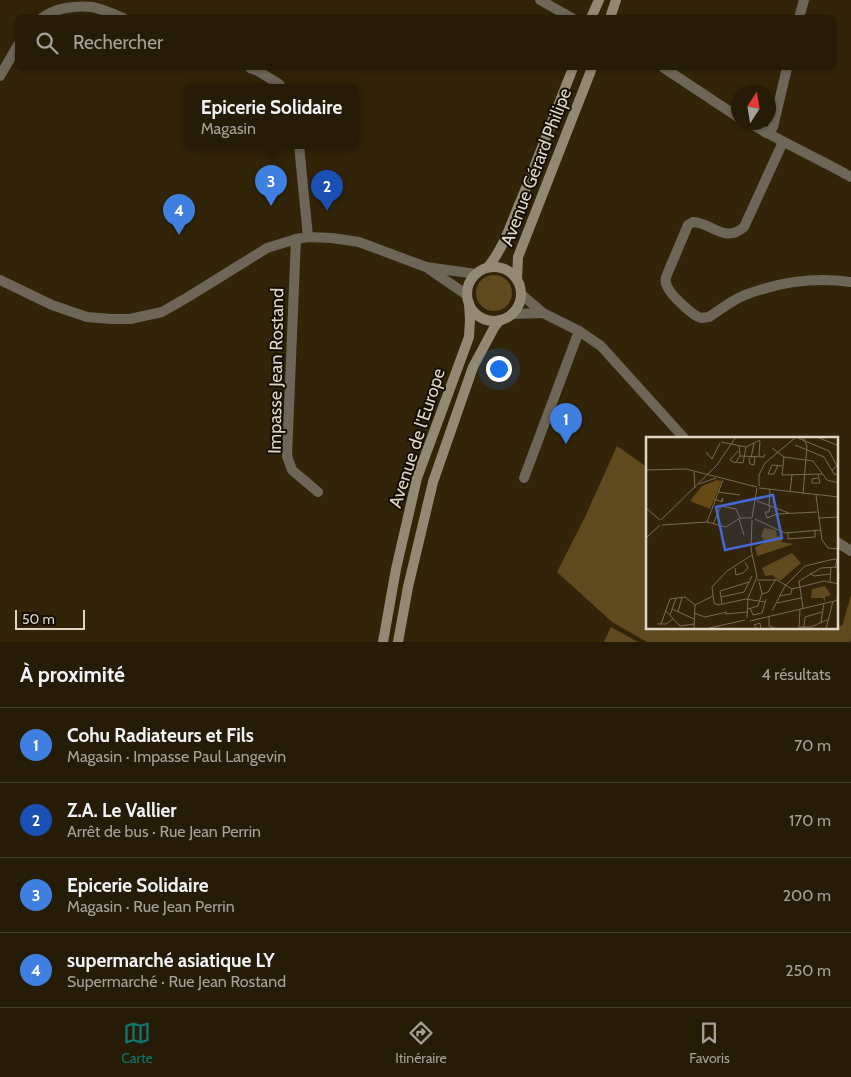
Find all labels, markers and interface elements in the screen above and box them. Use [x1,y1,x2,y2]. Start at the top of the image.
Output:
search box [15,15,836,70]
icon: search [33,29,61,57]
text: Rechercher [73,31,163,54]
popup [184,84,359,149]
street label: Avenue Gérard Philipe [496,85,576,249]
north arrow [731,85,776,130]
text: Epicerie Solidaire [201,96,342,119]
text: Magasin [201,119,256,138]
pin: 3 [255,165,287,206]
pin: 2 [311,170,343,211]
pin: 4 [163,194,195,235]
street label: Impasse Jean Rostand [264,288,288,454]
your location [486,356,512,382]
street label: Avenue de l'Europe [384,366,450,510]
pin: 1 [550,403,582,444]
inset map [646,437,838,630]
scale bar [15,607,85,630]
text: 50 m [22,610,55,628]
text: À proximité [20,662,125,687]
text: 4 résultats [761,665,831,684]
text: Cohu Radiateurs et Fils [67,724,254,747]
text: 1 [33,736,39,755]
text: 70 m [794,736,831,755]
text: Magasin · Impasse Paul Langevin [67,747,286,766]
text: Z.A. Le Vallier [67,799,177,822]
text: 2 [32,811,40,830]
text: 170 m [789,811,831,830]
text: Arrêt de bus · Rue Jean Perrin [67,822,261,841]
text: Epicerie Solidaire [67,874,209,897]
text: 3 [32,886,40,905]
text: 200 m [783,886,831,905]
text: Magasin · Rue Jean Perrin [67,897,235,916]
text: supermarché asiatique LY [67,949,275,972]
text: 4 [31,961,41,980]
text: 250 m [785,961,831,980]
text: Supermarché · Rue Jean Rostand [67,972,286,991]
tab: Carte [121,1019,153,1067]
tab: Itinéraire [395,1019,447,1067]
tab: Favoris [689,1019,730,1067]

